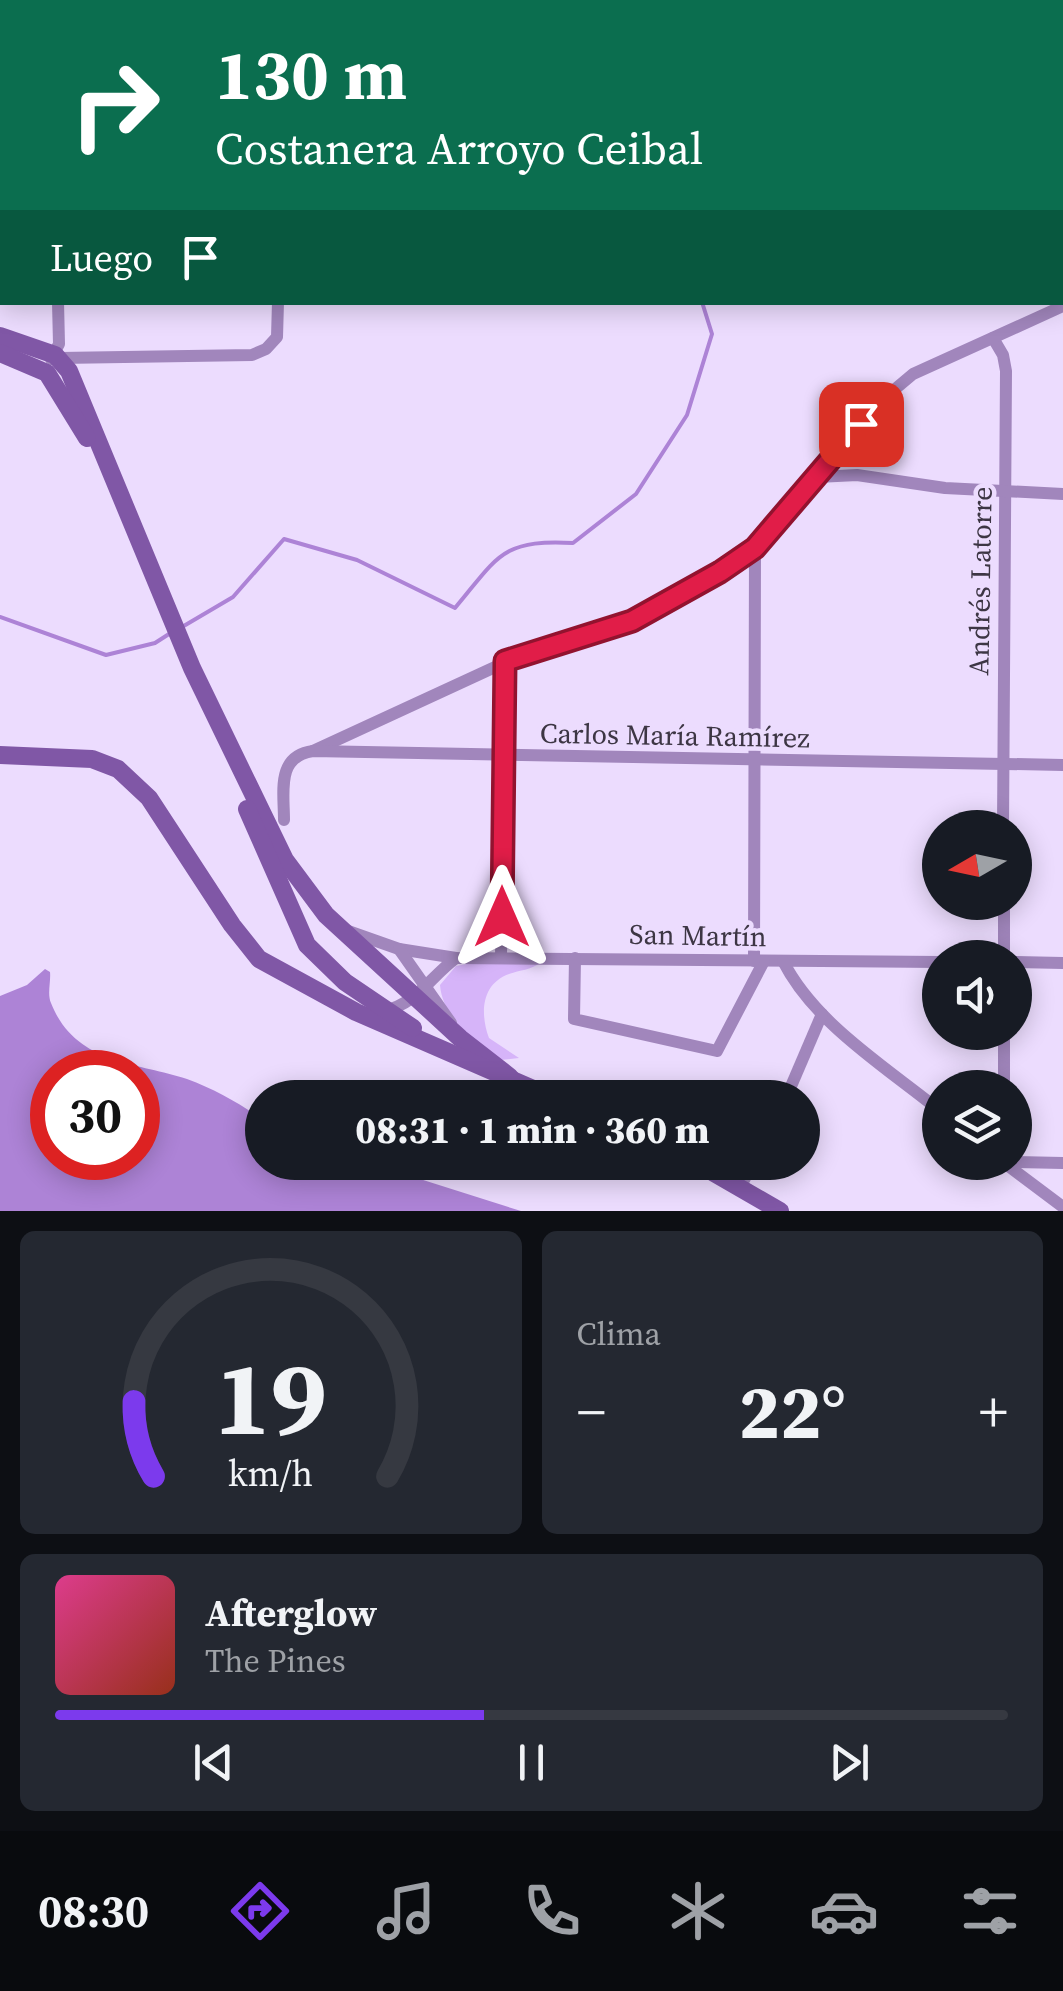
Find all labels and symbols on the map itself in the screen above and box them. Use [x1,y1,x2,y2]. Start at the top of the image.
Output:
pin [819,382,904,467]
street label: Andrés Latorre [959,486,1001,676]
street label: Carlos María Ramírez [540,714,811,756]
north arrow [922,810,1032,920]
position arrow [450,865,554,969]
street label: San Martín [629,915,767,955]
speed limit sign: 30 [30,1050,160,1180]

